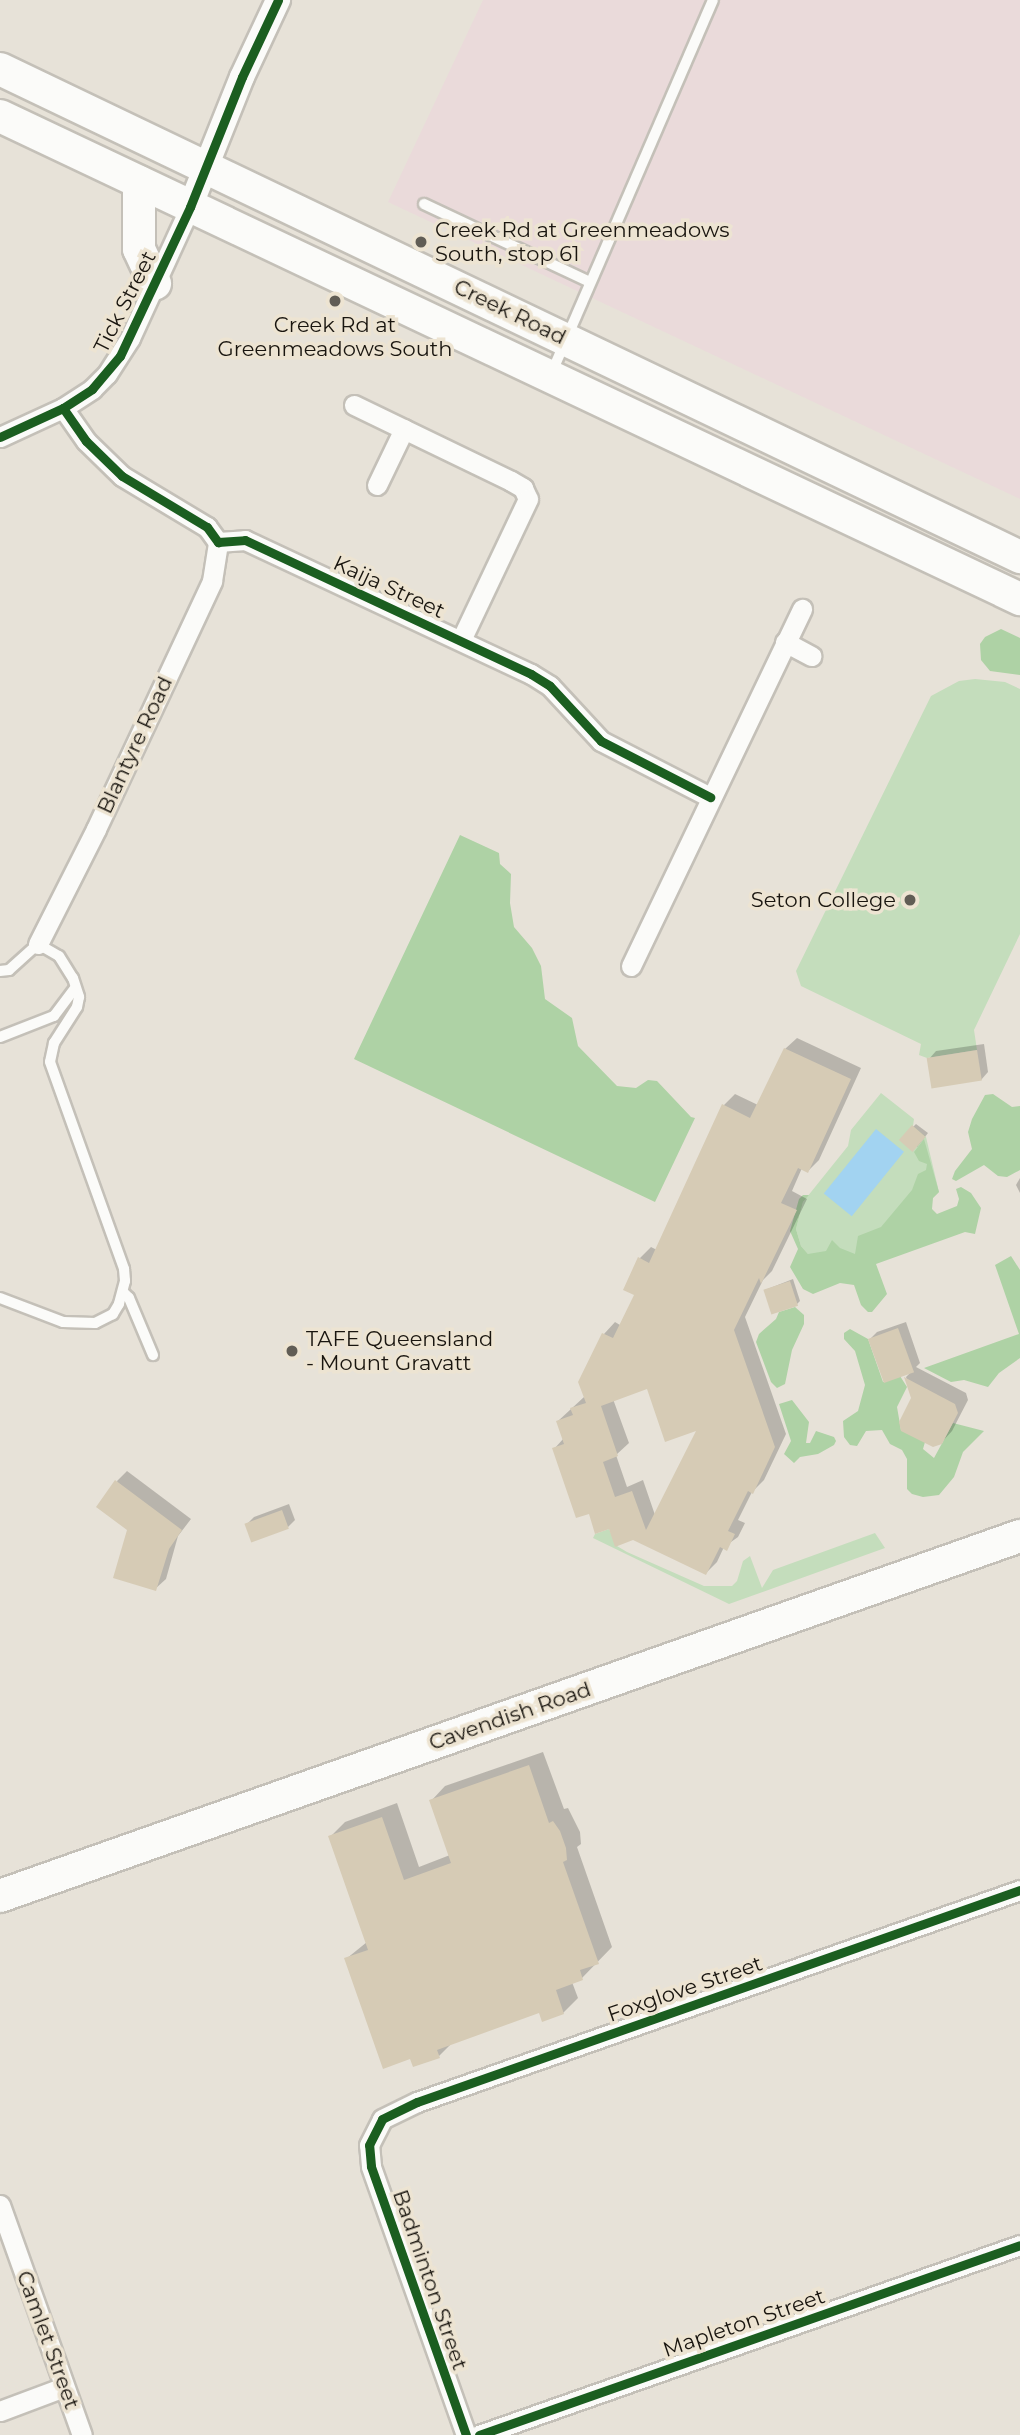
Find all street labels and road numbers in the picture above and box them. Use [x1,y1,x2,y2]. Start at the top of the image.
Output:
street label: Tick Street [89,247,161,357]
street label: Creek Road [450,274,570,350]
street label: Kaija Street [329,550,449,624]
street label: Blantyre Road [92,672,178,818]
street label: Cavendish Road [426,1676,594,1756]
street label: Foxglove Street [604,1951,766,2027]
street label: Badminton Street [387,2187,473,2373]
street label: Camlet Street [11,2267,85,2413]
street label: Mapleton Street [660,2283,828,2363]

